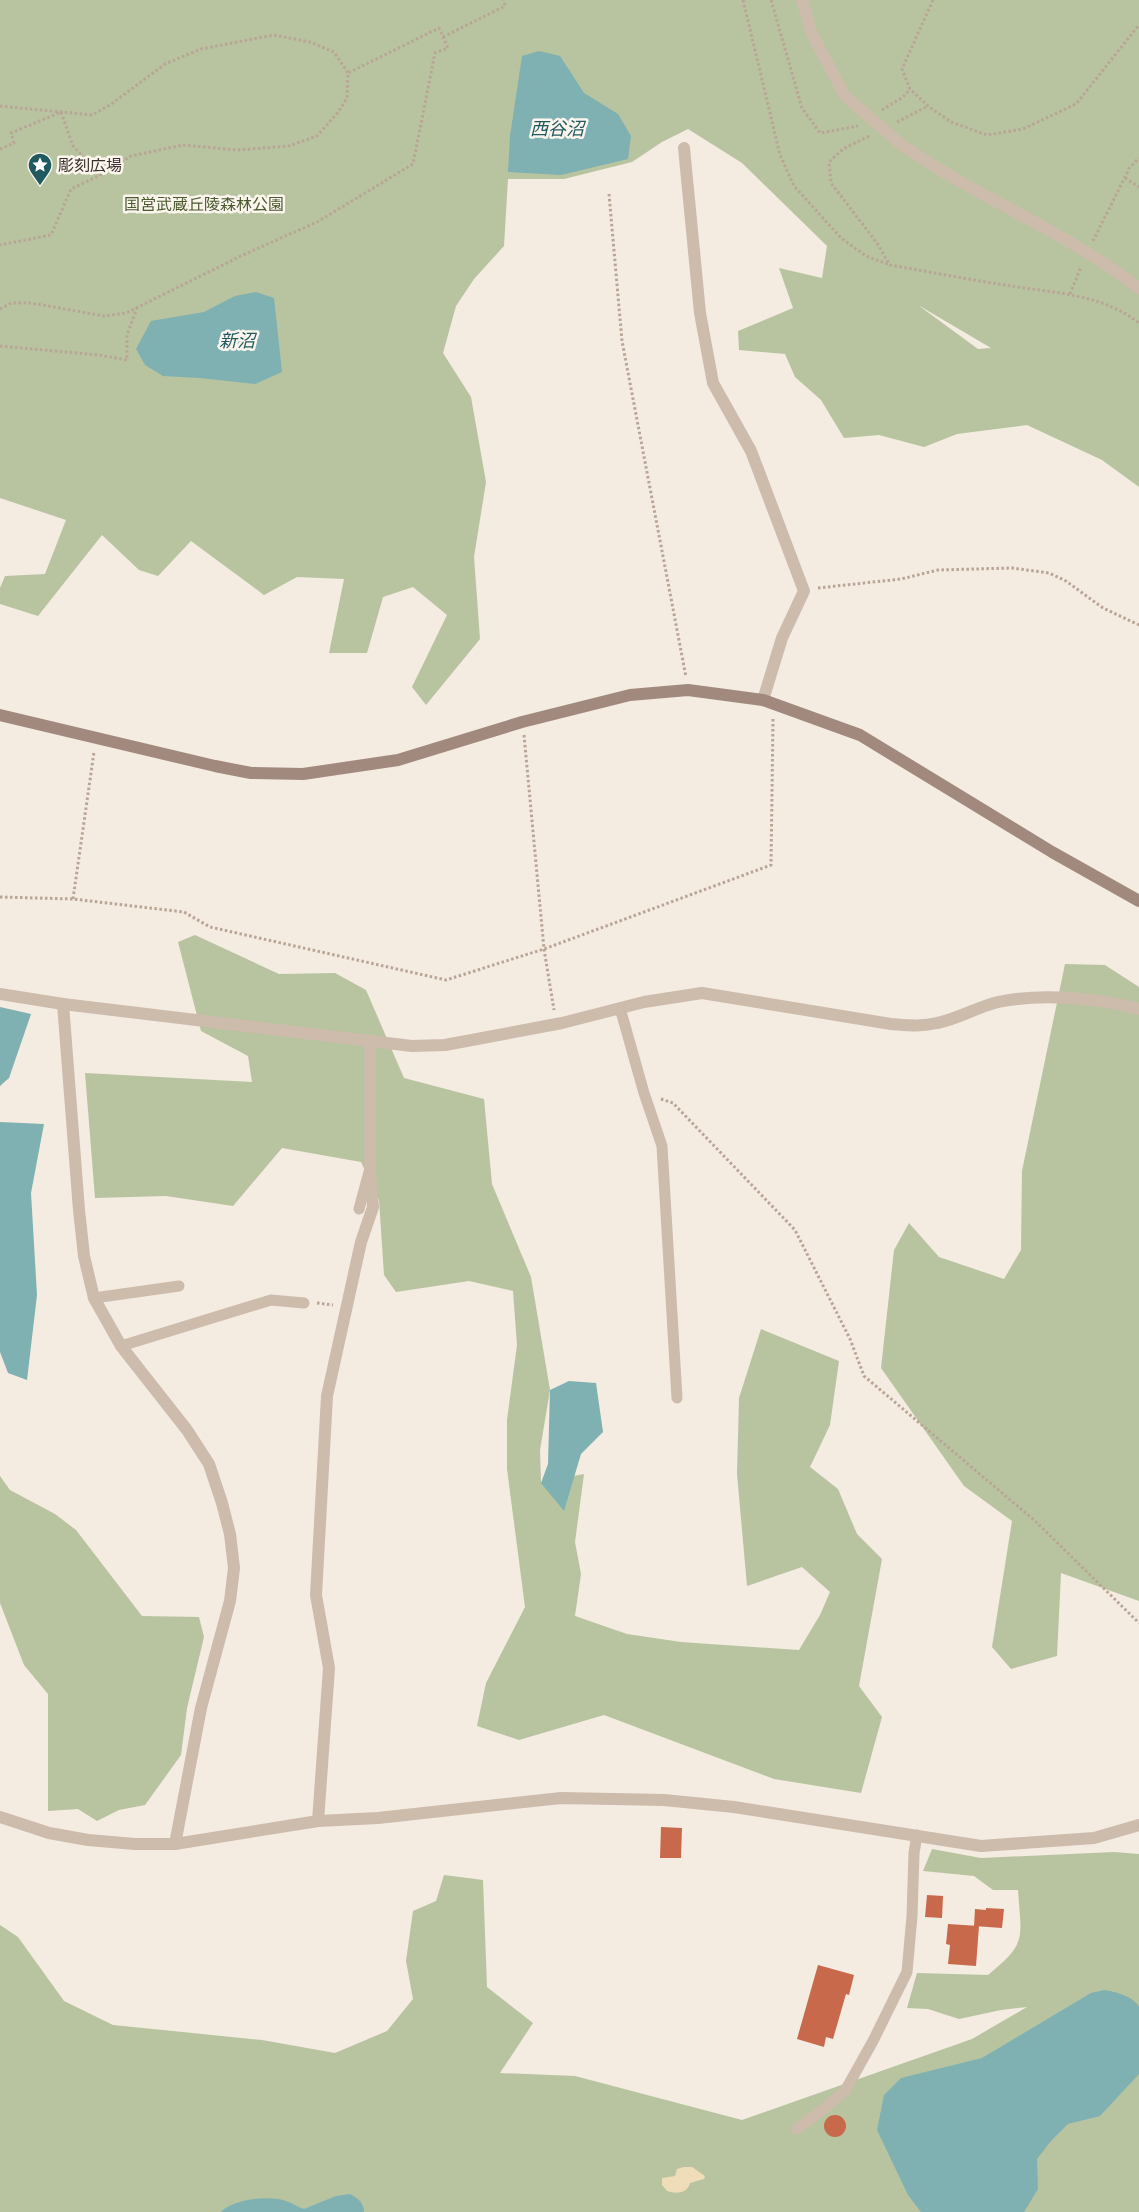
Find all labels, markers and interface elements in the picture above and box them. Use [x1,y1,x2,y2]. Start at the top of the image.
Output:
water label: 西谷沼 [530,119,587,139]
place icon: 彫刻広場 [27,152,53,186]
place label: 彫刻広場 [58,157,122,174]
park label: 国営武蔵丘陵森林公園 [124,196,284,213]
water label: 新沼 [219,331,258,351]

